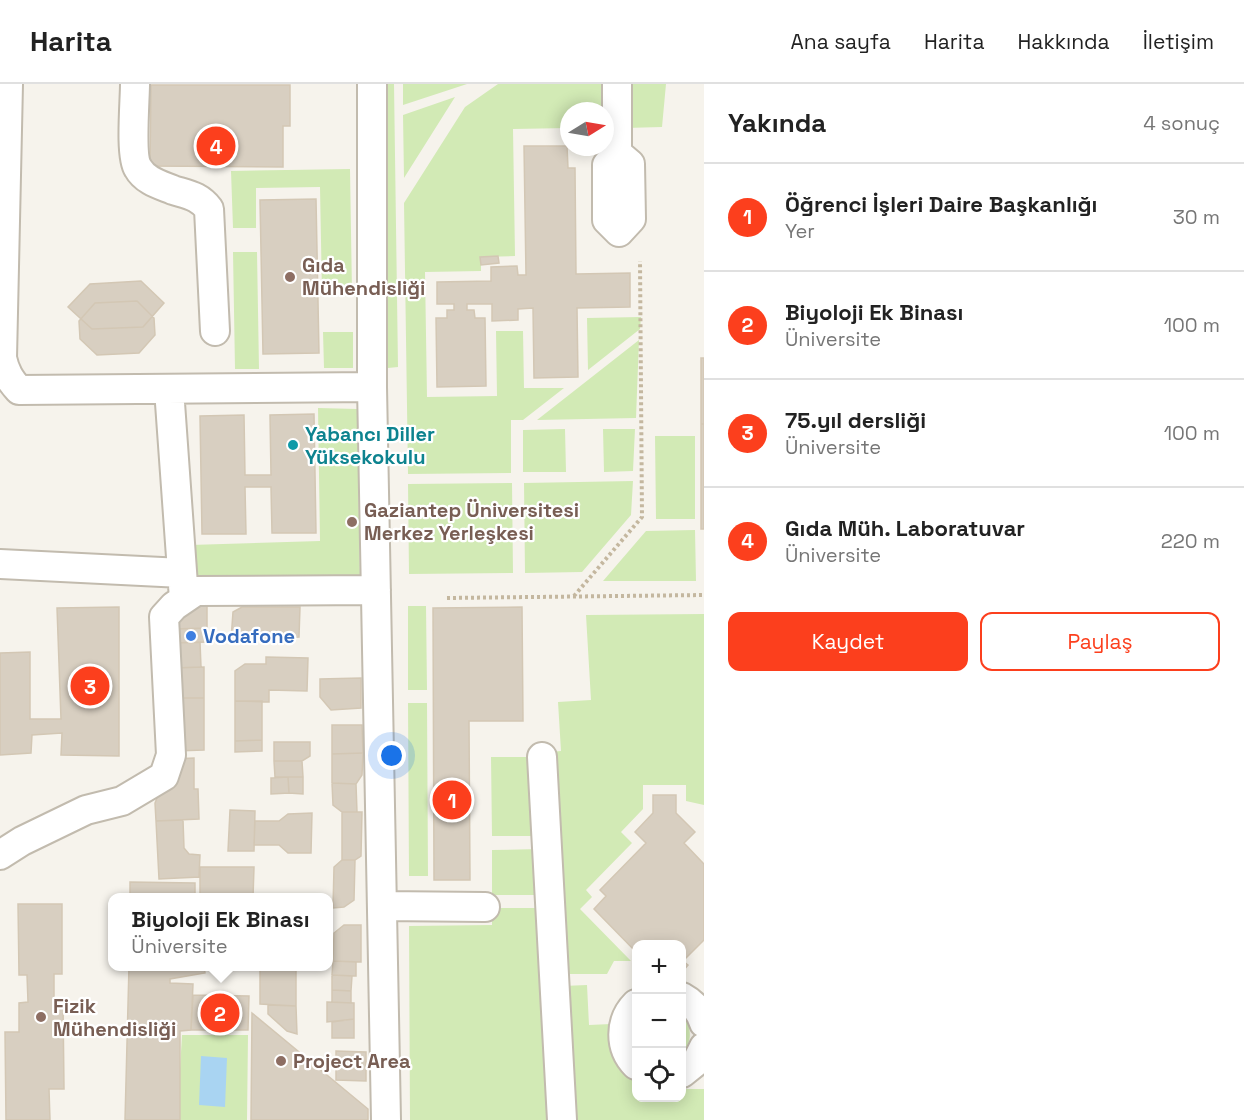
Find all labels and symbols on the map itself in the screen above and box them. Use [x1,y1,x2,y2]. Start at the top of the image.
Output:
north arrow [560,102,614,156]
pin: 4 [196,124,236,168]
place label: Gıda Mühendisliği [302,252,425,301]
marker: Gıda Mühendisliği [283,270,297,284]
place label: Yabancı Diller Yüksekokulu [305,421,435,470]
marker: Yabancı Diller Yüksekokulu [286,438,300,452]
place label: Gaziantep Üniversitesi Merkez Yerleşkesi [364,497,579,546]
marker: Gaziantep Üniversitesi Merkez Yerleşkesi [345,515,359,529]
place label: Vodafone [203,623,295,649]
marker: Vodafone [184,629,198,643]
pin: 3 [70,664,110,708]
your location [377,741,406,770]
pin: 1 [432,778,472,822]
pin: 2 [200,990,240,1036]
place label: Fizik Mühendisliği [53,993,176,1042]
marker: Fizik Mühendisliği [34,1010,48,1024]
place label: Project Area [293,1048,411,1074]
marker: Project Area [274,1054,288,1068]

